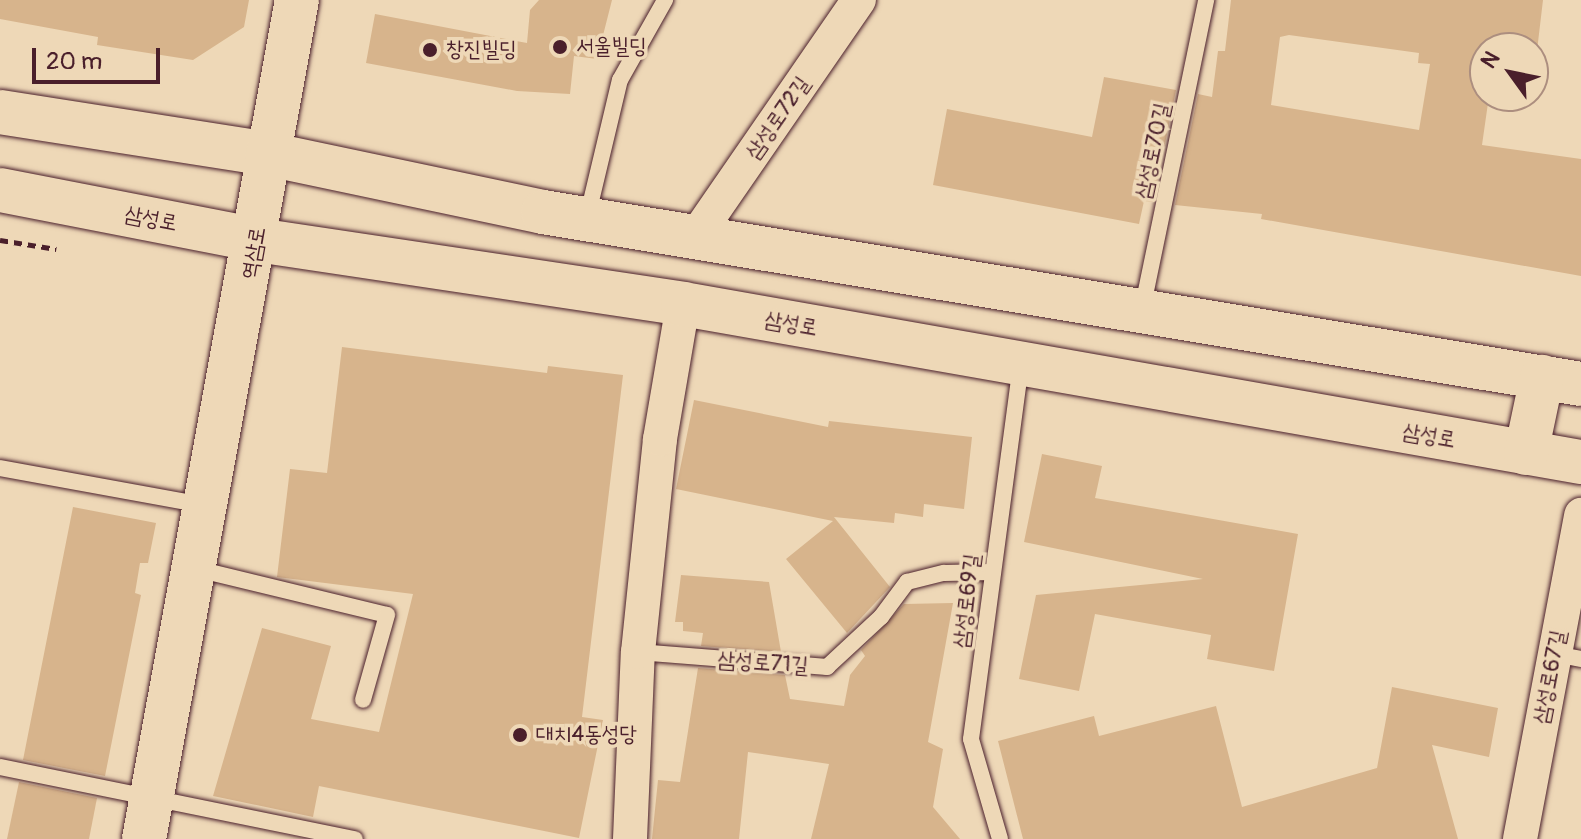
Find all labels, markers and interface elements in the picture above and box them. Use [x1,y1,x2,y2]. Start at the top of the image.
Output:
scale bar [36,32,164,82]
north arrow [1469,32,1549,112]
place label: 서울빌딩 [576,34,647,60]
place label: 창진빌딩 [446,37,517,63]
marker: 서울빌딩 [551,38,569,56]
marker: 창진빌딩 [421,41,439,59]
text: N [1475,46,1506,74]
text: 20 m [46,47,102,76]
street label: 삼성로72길 [740,72,816,164]
street label: 삼성로70길 [1130,101,1176,201]
street label: 삼성로 [122,201,180,237]
street label: 역삼로 [236,225,272,281]
street label: 삼성로 [763,306,819,342]
street label: 삼성로 [1401,418,1457,454]
street label: 삼성로69길 [948,552,986,650]
street label: 삼성로67길 [1528,628,1572,726]
street label: 삼성로71길 [717,647,809,679]
place label: 대치4동성당 [536,722,637,748]
marker: 대치4동성당 [511,726,529,744]

